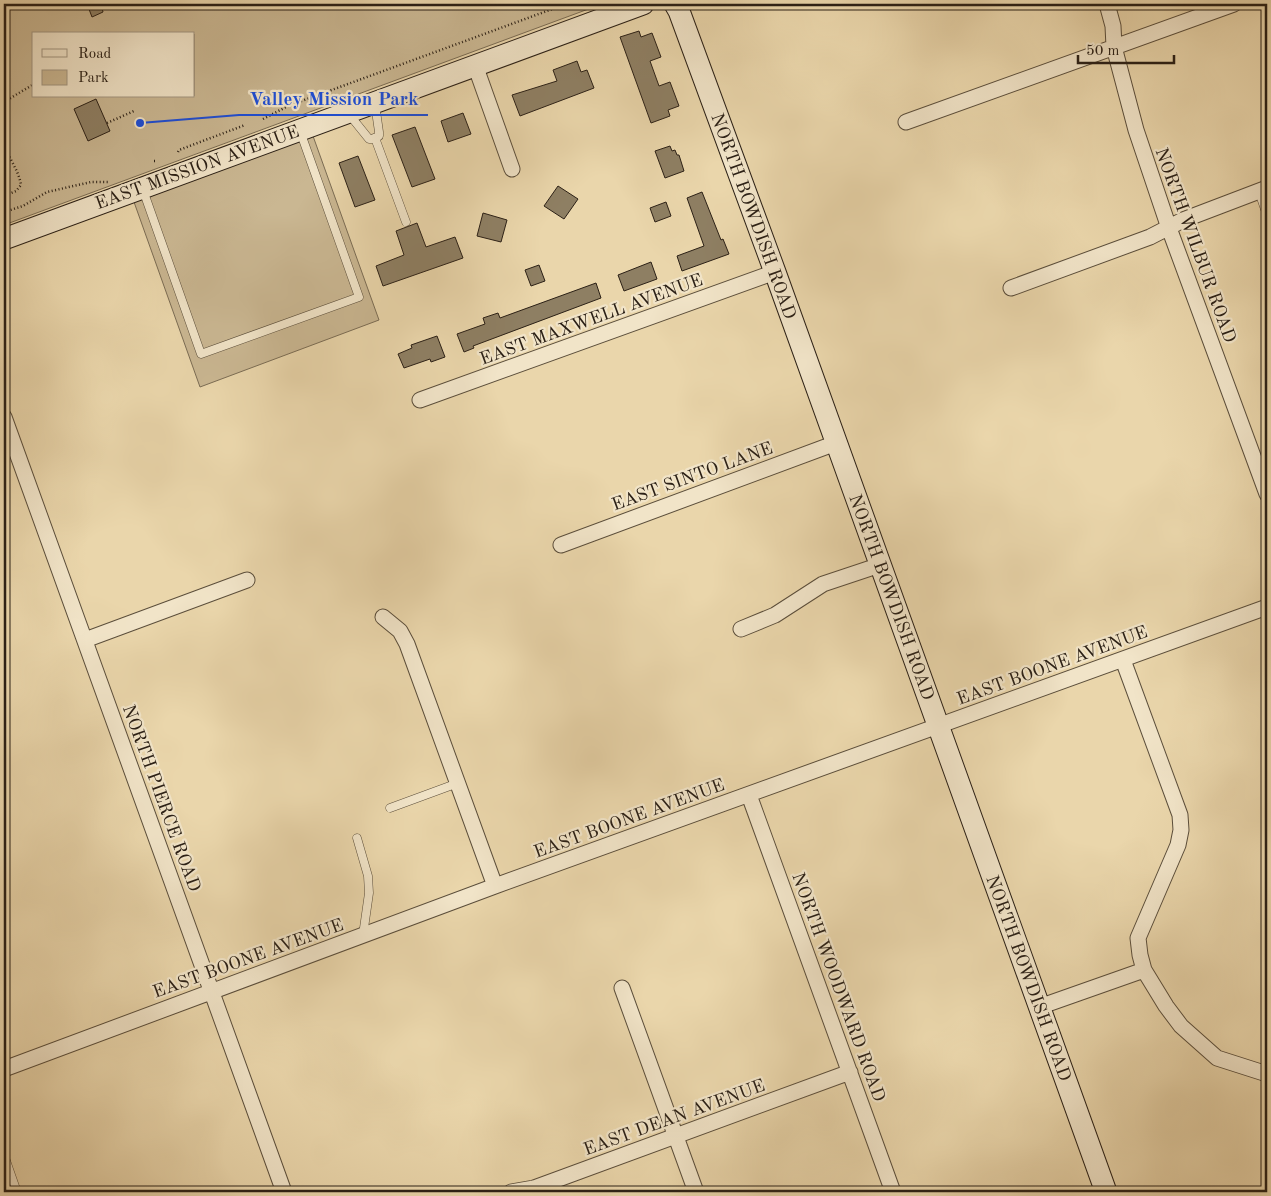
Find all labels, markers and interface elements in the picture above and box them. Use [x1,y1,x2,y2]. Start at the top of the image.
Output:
legend [32,32,195,98]
scale bar [1078,32,1175,64]
text: 50 m [1086,44,1120,59]
text: Road [78,47,112,62]
text: Park [78,71,109,86]
callout: Valley Mission Park [239,81,428,115]
text: Valley Mission Park [249,91,419,110]
street label: NORTH BOWDISH ROAD [707,111,799,322]
street label: EAST MISSION AVENUE [93,123,302,213]
street label: NORTH WILBUR ROAD [1151,145,1239,345]
street label: EAST MAXWELL AVENUE [477,271,705,369]
street label: EAST SINTO LANE [609,439,775,514]
street label: NORTH BOWDISH ROAD [845,492,937,703]
street label: EAST BOONE AVENUE [955,623,1150,709]
street label: NORTH PIERCE ROAD [119,702,203,894]
street label: EAST BOONE AVENUE [532,776,727,862]
street label: NORTH WOODWARD ROAD [788,870,888,1104]
street label: NORTH BOWDISH ROAD [982,873,1074,1084]
street label: EAST BOONE AVENUE [151,916,346,1002]
street label: EAST DEAN AVENUE [581,1077,768,1159]

